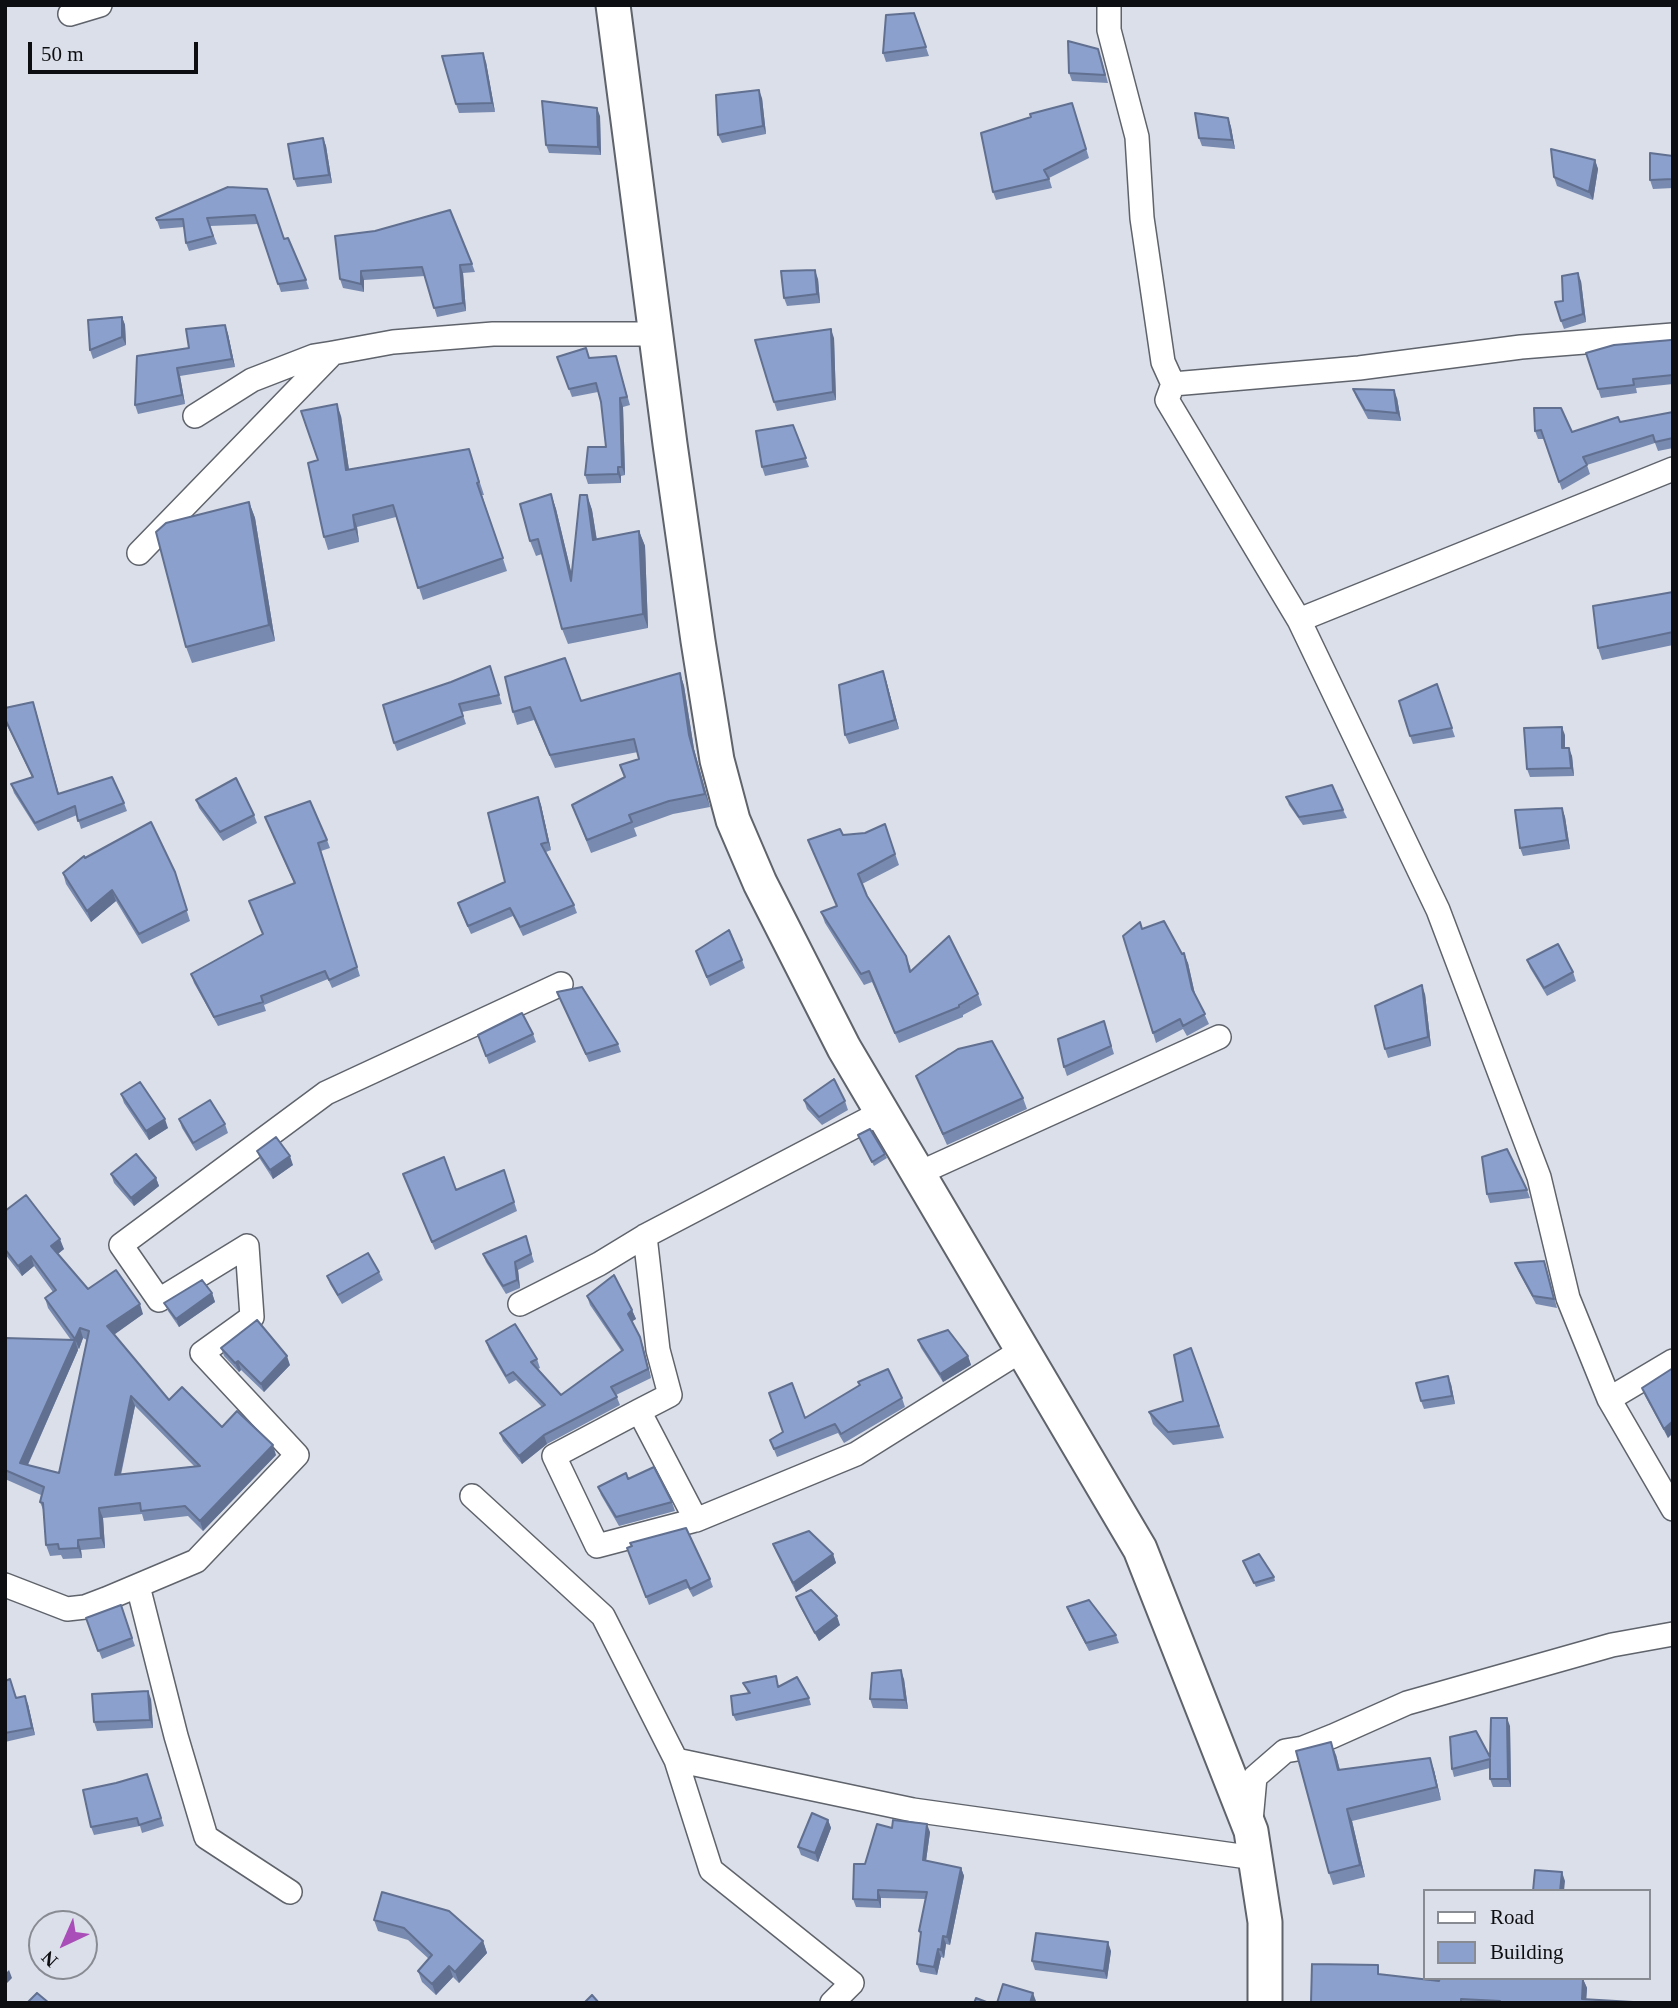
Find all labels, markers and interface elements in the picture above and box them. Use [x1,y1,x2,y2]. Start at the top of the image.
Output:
scale bar [32,28,201,72]
text: 50 m [41,42,84,66]
legend [1422,1889,1650,1980]
text: Road [1490,1905,1534,1929]
north arrow [28,1910,98,1980]
text: Building [1490,1940,1564,1964]
text: N [37,1947,62,1971]

